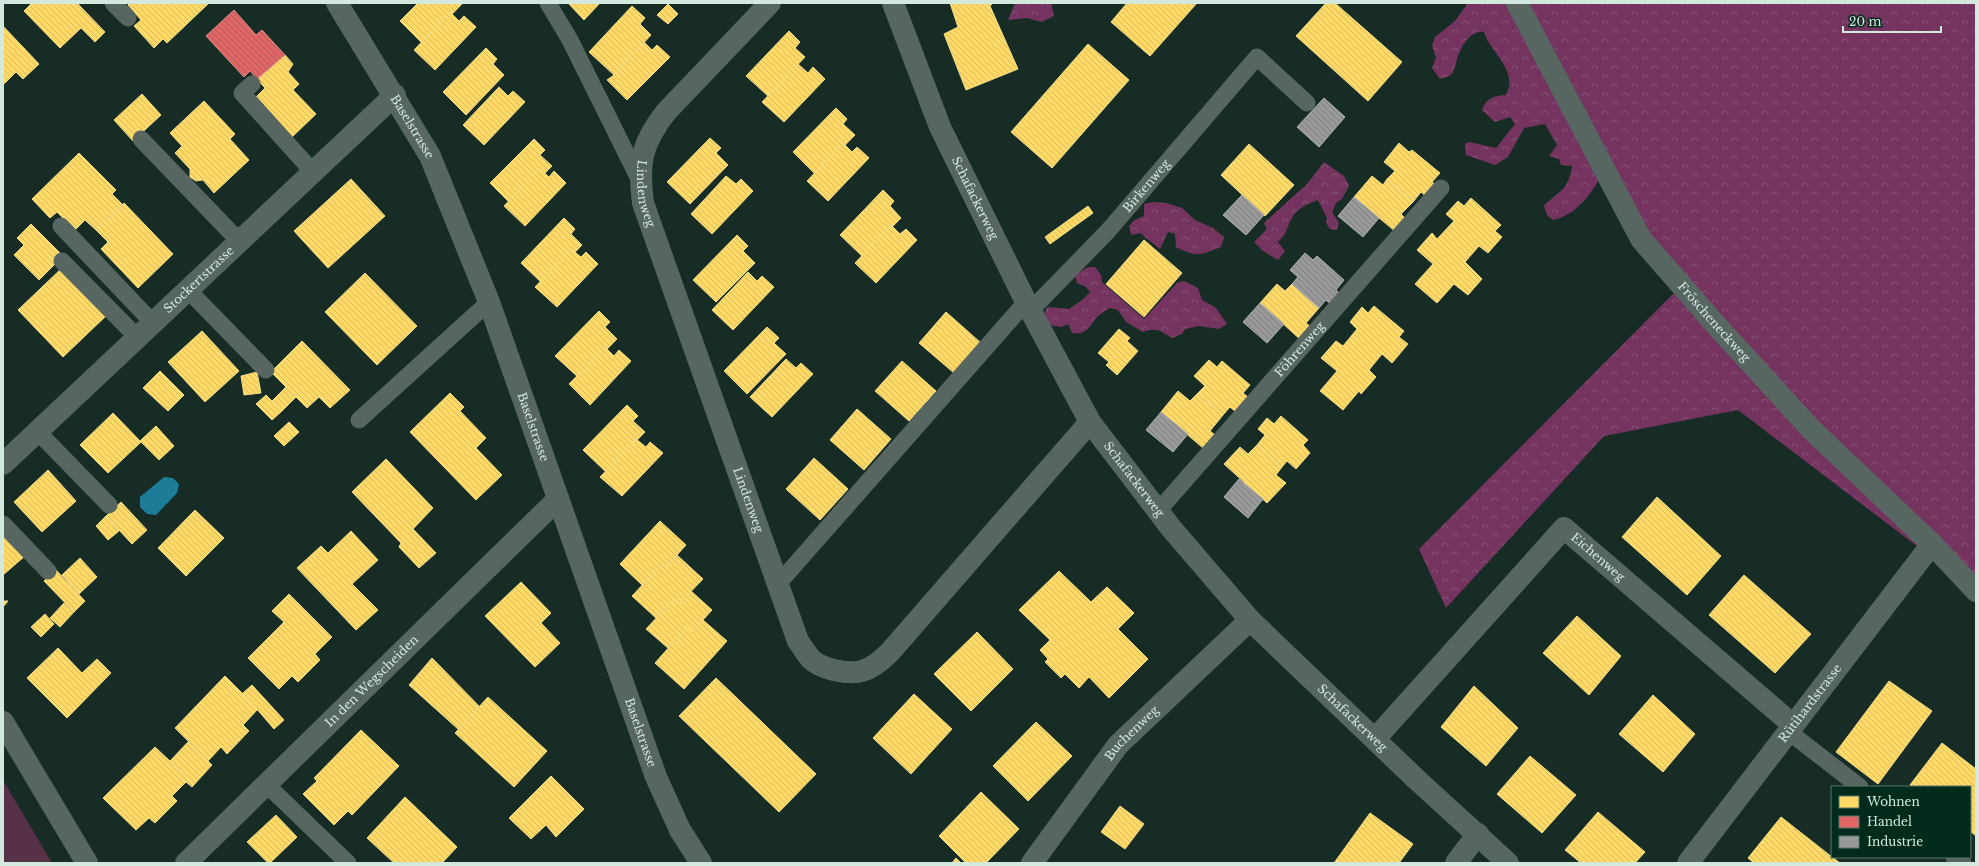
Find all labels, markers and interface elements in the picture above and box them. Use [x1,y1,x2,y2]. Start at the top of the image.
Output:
scale bar [1843,8,1941,34]
text: 20 m [1849,14,1881,29]
street label: Baselstrasse [388,92,438,162]
street label: Schafackerweg [949,154,1003,243]
street label: Birkenweg [1119,155,1174,215]
street label: Lindenweg [634,159,659,230]
street label: Stockertstrasse [160,243,237,316]
street label: Fröscheneckweg [1675,279,1754,365]
street label: Föhrenweg [1271,318,1328,380]
street label: Baselstrasse [514,390,553,464]
street label: Schafackerweg [1101,439,1168,521]
street label: Lindenweg [730,465,767,535]
street label: Eichenweg [1568,529,1629,585]
street label: In den Wegscheiden [322,632,421,730]
street label: Rütihardstrasse [1775,661,1845,745]
street label: Schafackerweg [1315,681,1391,755]
street label: Baselstrasse [622,696,660,769]
street label: Buchenweg [1101,702,1162,763]
legend [1831,786,1971,858]
text: Wohnen [1866,794,1920,809]
text: Handel [1867,814,1912,829]
text: Industrie [1867,834,1923,849]

